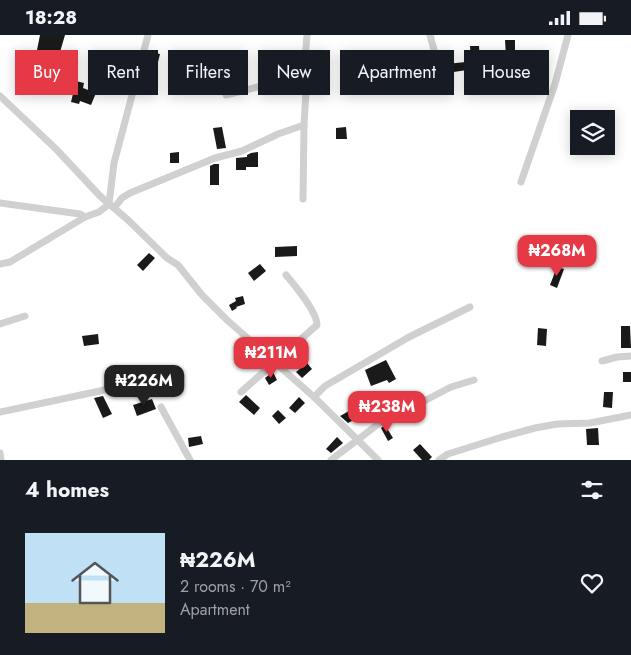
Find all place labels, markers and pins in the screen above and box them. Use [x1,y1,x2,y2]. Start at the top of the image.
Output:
pin: ₦268M [522,235,592,277]
pin: ₦211M [236,337,306,379]
pin: ₦226M [109,365,179,407]
pin: ₦238M [352,391,422,433]

